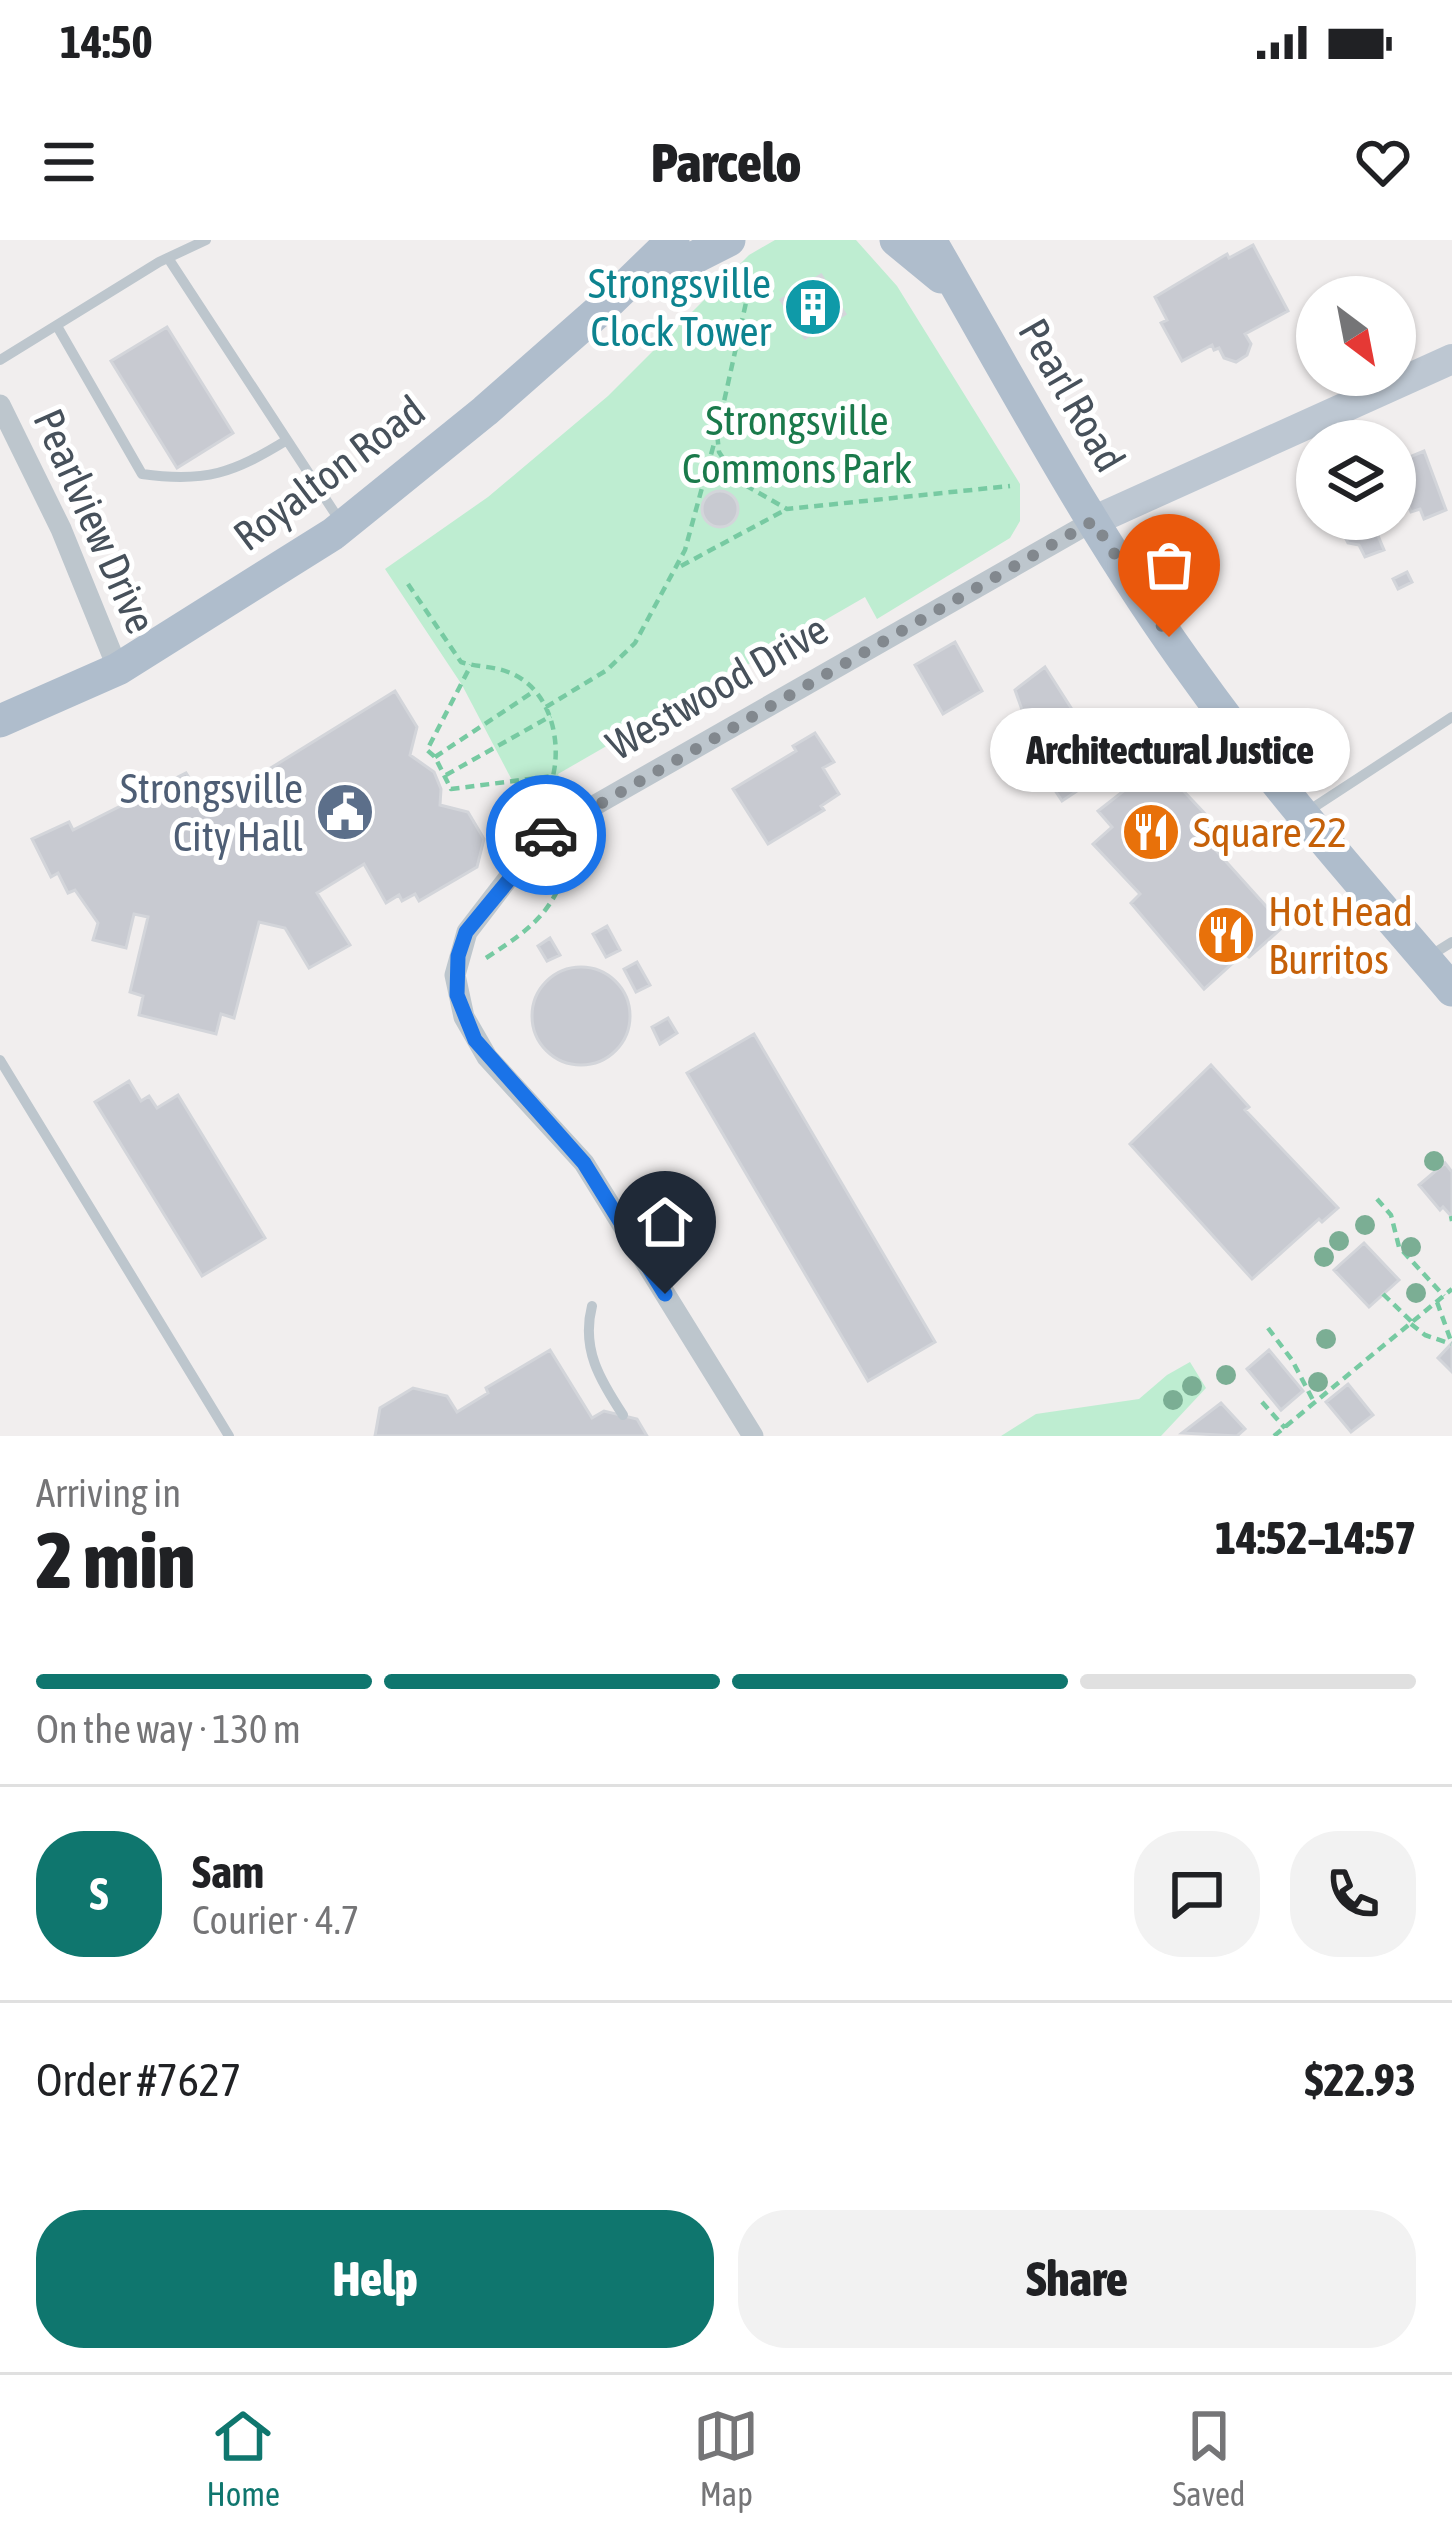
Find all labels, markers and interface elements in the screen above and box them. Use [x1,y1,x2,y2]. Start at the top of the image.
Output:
text: 14:50 [60,16,153,68]
icon: menu [36,129,102,195]
icon: heart [1350,129,1416,195]
text: Parcelo [651,132,801,193]
place label: Strongsville Clock Tower [588,259,772,355]
building icon: Strongsville Clock Tower [782,276,844,338]
north arrow [1296,276,1416,396]
map controls [1296,276,1416,540]
street label: Pearl Road [1009,310,1135,480]
street label: Royalton Road [224,386,434,560]
park label: Strongsville Commons Park [682,396,912,492]
street label: Pearlview Drive [24,402,166,640]
button: layers [1296,420,1416,540]
pin [1118,514,1220,637]
icon: bag [1136,532,1202,598]
street label: Westwood Drive [598,605,836,769]
callout: Architectural Justice [989,709,1349,793]
text: Architectural Justice [1026,728,1314,772]
place label: Strongsville City Hall [120,764,303,860]
courier [486,775,606,895]
public building icon: Strongsville City Hall [314,781,376,843]
restaurant icon: Square 22 [1120,801,1182,863]
icon: car [513,802,579,868]
place label: Square 22 [1193,808,1347,856]
place label: Hot Head Burritos [1268,887,1413,983]
restaurant icon: Hot Head Burritos [1195,904,1257,966]
pin [614,1171,716,1294]
icon: home [632,1189,698,1255]
text: Arriving in [36,1471,181,1515]
text: 14:52–14:57 [1215,1512,1416,1564]
text: 2 min [36,1515,195,1605]
text: On the way · 130 m [36,1707,301,1751]
button: chat [1134,1831,1260,1957]
button: phone [1290,1831,1416,1957]
text: Sam [192,1846,264,1898]
text: S [90,1868,108,1920]
text: Courier · 4.7 [192,1898,359,1942]
text: Order #7627 [36,2054,241,2106]
text: $22.93 [1304,2054,1416,2106]
button: Help [36,2210,714,2348]
button: Share [738,2210,1416,2348]
tab: Home [207,2403,280,2513]
tab: Map [693,2403,759,2513]
tab: Saved [1172,2403,1245,2513]

